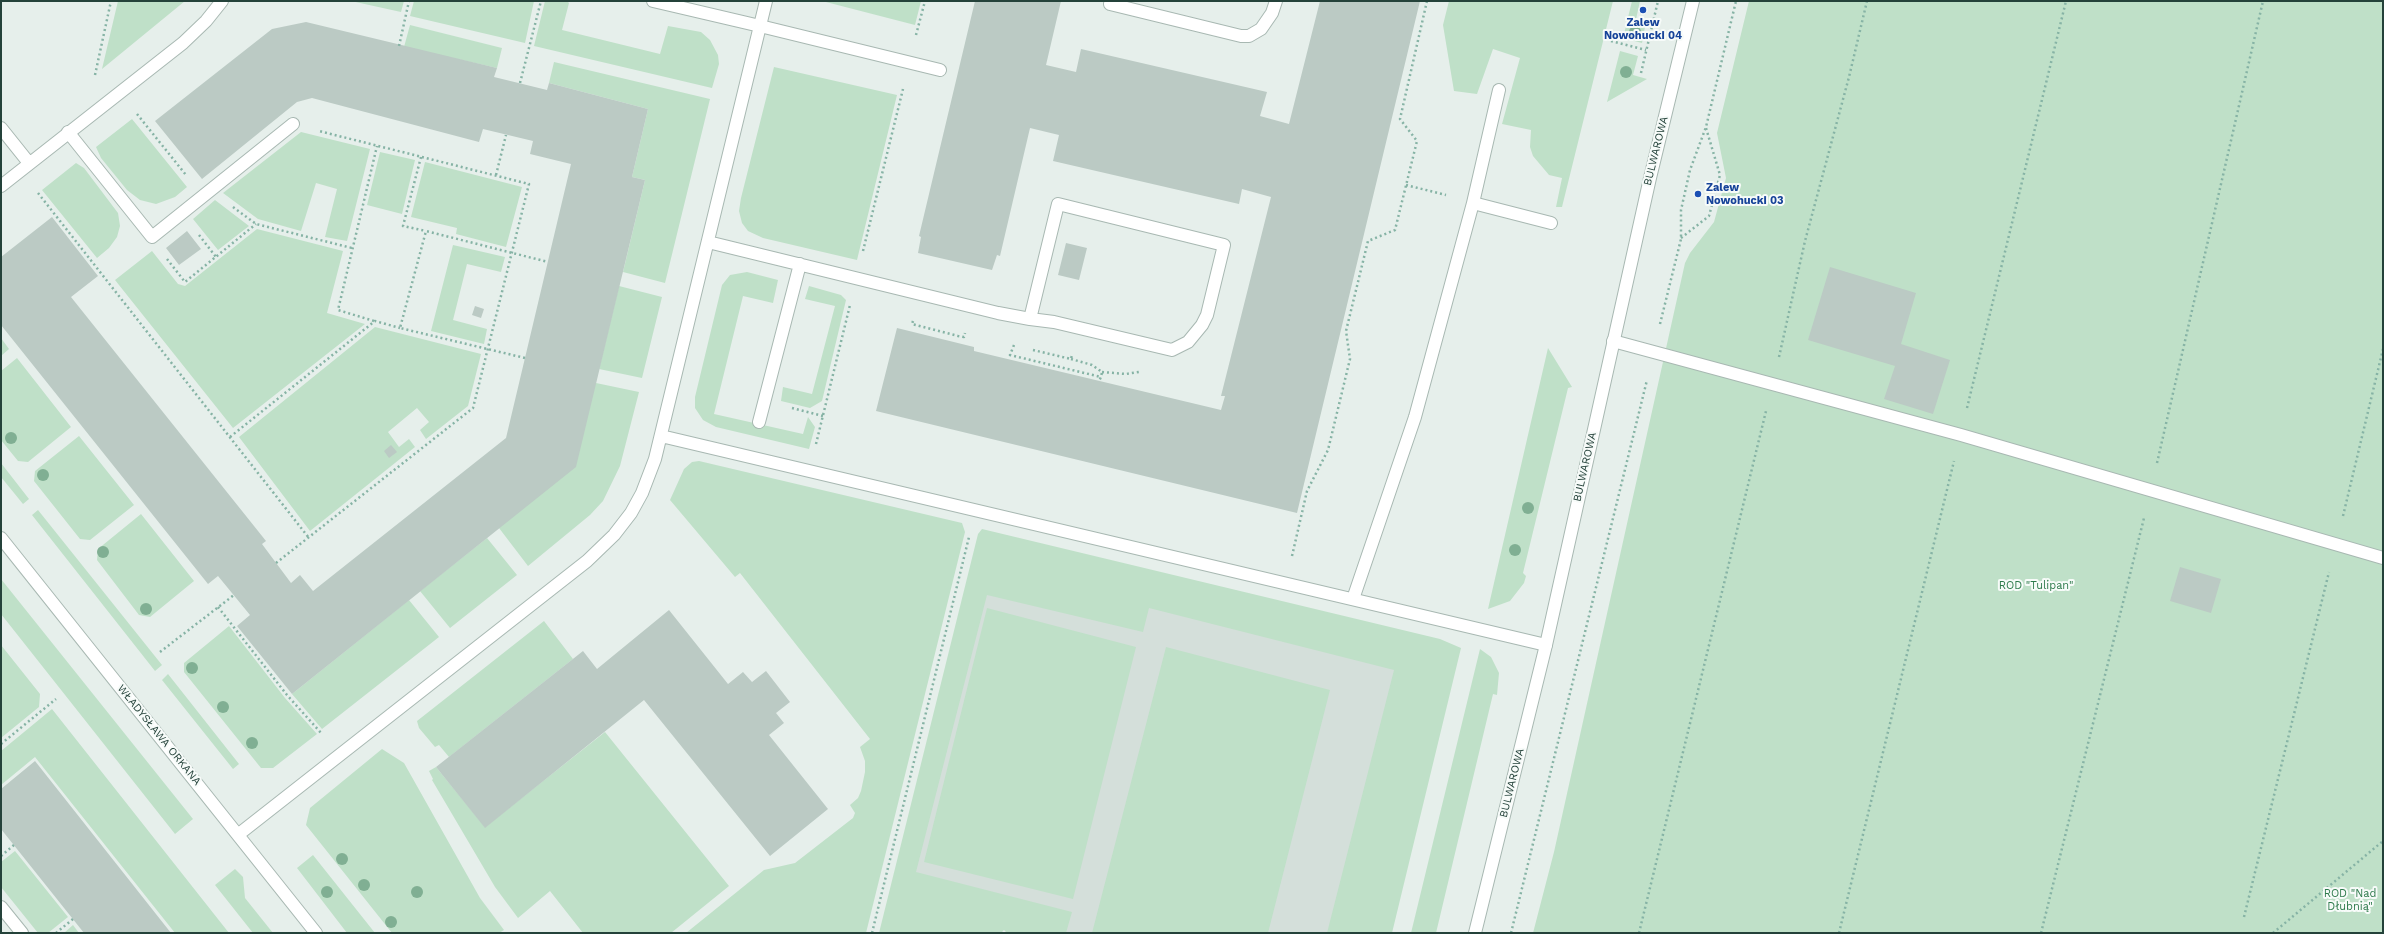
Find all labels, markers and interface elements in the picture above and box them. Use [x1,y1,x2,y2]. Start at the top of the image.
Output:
marker: Zalew Nowohucki 04 [1638,5,1648,15]
place label: Zalew Nowohucki 04 [1604,16,1682,42]
street label: BULWAROWA [1641,115,1671,187]
place label: Zalew Nowohucki 03 [1706,181,1783,207]
marker: Zalew Nowohucki 03 [1693,189,1703,199]
street label: BULWAROWA [1571,431,1599,503]
park label: ROD "Tulipan" [1999,579,2073,593]
street label: WŁADYSŁAWA ORKANA [114,682,204,788]
street label: BULWAROWA [1497,747,1527,819]
park label: ROD "Nad Dłubnią" [2324,887,2376,913]

